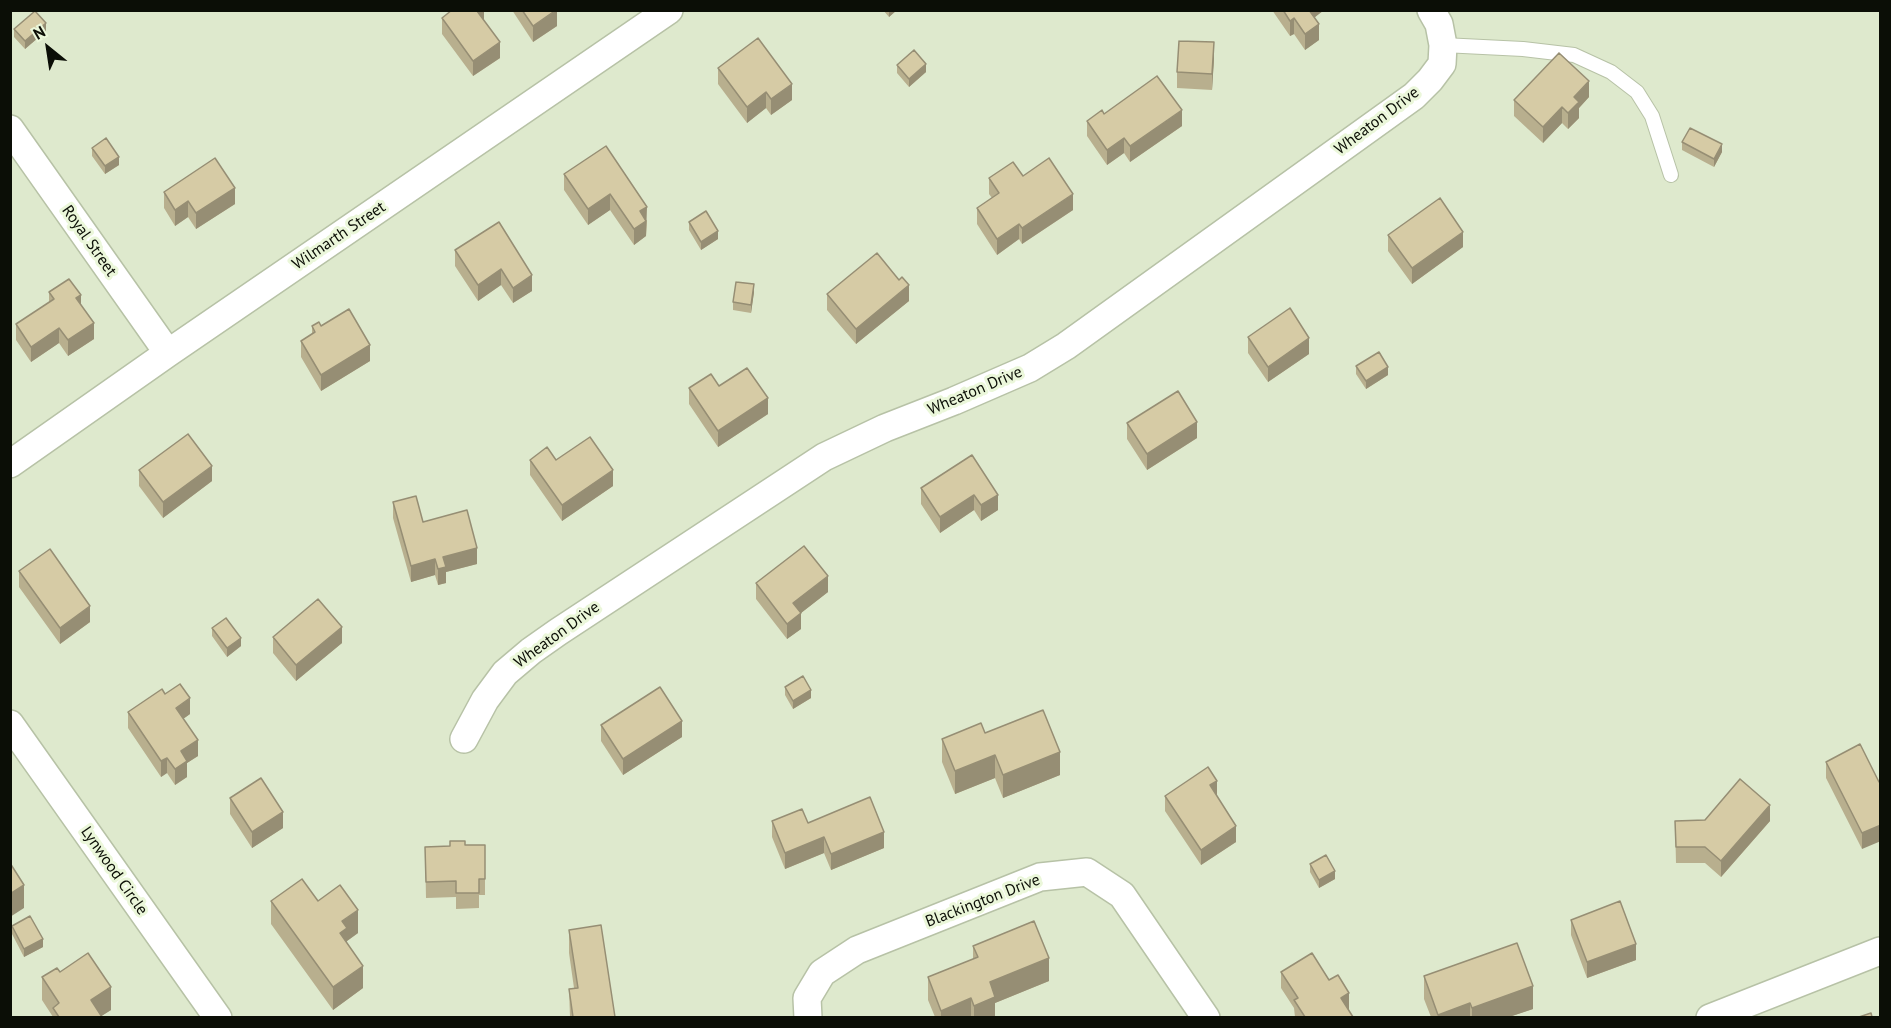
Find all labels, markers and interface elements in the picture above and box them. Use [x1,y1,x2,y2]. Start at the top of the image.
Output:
north arrow [18,18,78,78]
text: N [29,21,49,44]
street label: Wheaton Drive [1331,83,1423,159]
street label: Wilmarth Street [289,198,389,274]
street label: Royal Street [58,202,120,280]
street label: Wheaton Drive [925,362,1025,420]
street label: Wheaton Drive [511,598,603,672]
street label: Lynwood Circle [76,823,152,919]
street label: Blackington Drive [923,870,1043,932]

